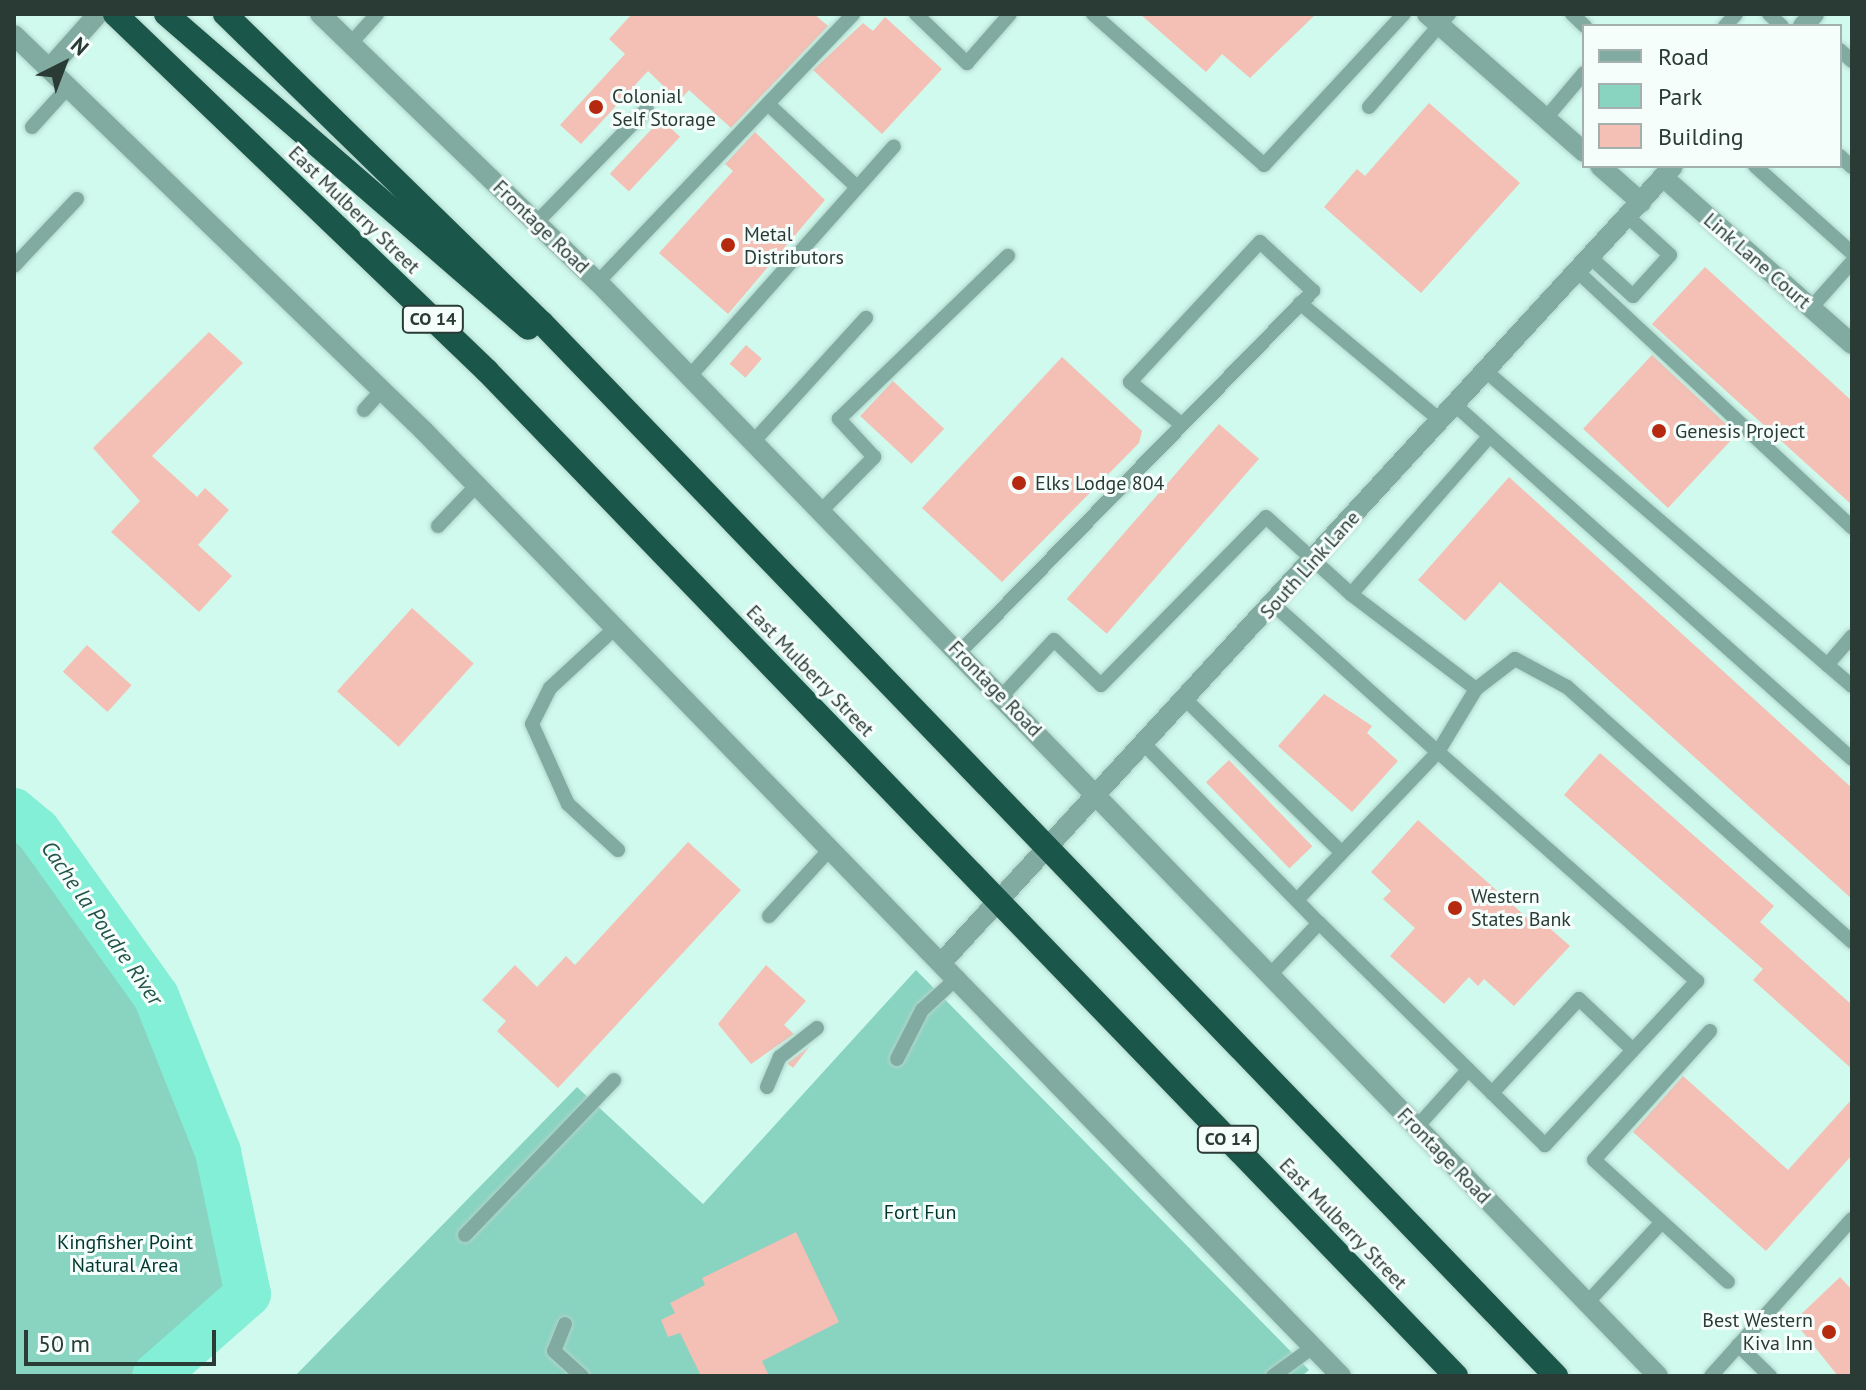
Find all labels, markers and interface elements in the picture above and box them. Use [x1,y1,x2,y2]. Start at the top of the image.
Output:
north arrow [24,24,104,104]
legend [1582,24,1842,168]
text: N [65,31,95,61]
text: Road [1658,41,1709,72]
text: Park [1658,81,1702,112]
place label: Colonial Self Storage [612,84,716,131]
marker: Colonial Self Storage [587,98,605,116]
text: Building [1658,121,1744,152]
street label: East Mulberry Street [283,141,425,279]
street label: Frontage Road [488,175,594,279]
street label: Link Lane Court [1698,208,1816,314]
place label: Metal Distributors [744,222,844,269]
marker: Metal Distributors [719,236,737,254]
road number: CO 14 [401,305,465,333]
place label: Genesis Project [1675,419,1805,443]
marker: Genesis Project [1650,422,1668,440]
place label: Elks Lodge 804 [1035,471,1164,495]
marker: Elks Lodge 804 [1010,474,1028,492]
street label: South Link Lane [1255,506,1365,624]
street label: East Mulberry Street [741,600,879,742]
street label: Frontage Road [943,636,1047,742]
water label: Cache la Poudre River [35,836,169,1010]
place label: Western States Bank [1471,884,1571,931]
marker: Western States Bank [1446,899,1464,917]
street label: Frontage Road [1392,1103,1496,1209]
road number: CO 14 [1196,1125,1260,1153]
street label: East Mulberry Street [1274,1153,1412,1295]
park label: Fort Fun [884,1200,956,1224]
park label: Kingfisher Point Natural Area [57,1230,193,1277]
place label: Best Western Kiva Inn [1702,1308,1813,1355]
scale bar [28,1314,220,1364]
marker: Best Western Kiva Inn [1820,1323,1838,1341]
text: 50 m [38,1328,90,1359]

